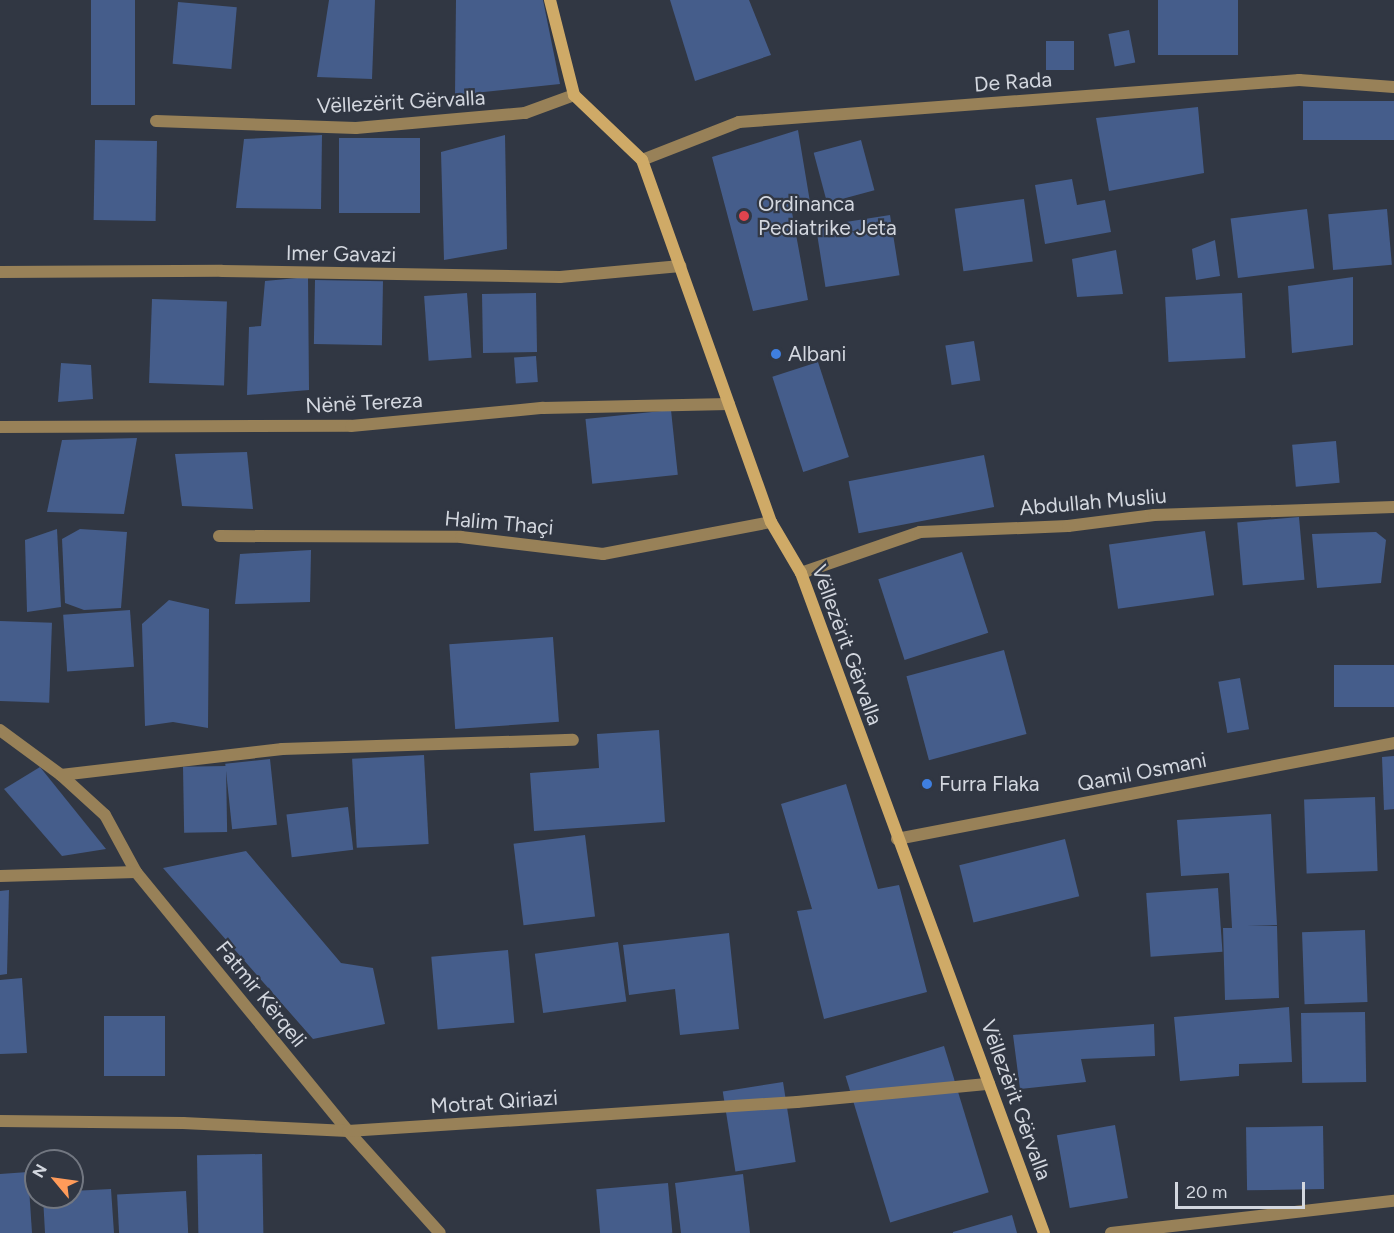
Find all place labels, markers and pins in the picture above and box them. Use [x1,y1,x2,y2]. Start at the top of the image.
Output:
place label: Ordinanca Pediatrike Jeta [758,191,897,241]
marker: Ordinanca Pediatrike Jeta [735,207,753,225]
place label: Albani [788,341,846,367]
marker: Albani [769,347,783,361]
place label: Furra Flaka [939,771,1039,797]
marker: Furra Flaka [920,777,934,791]

